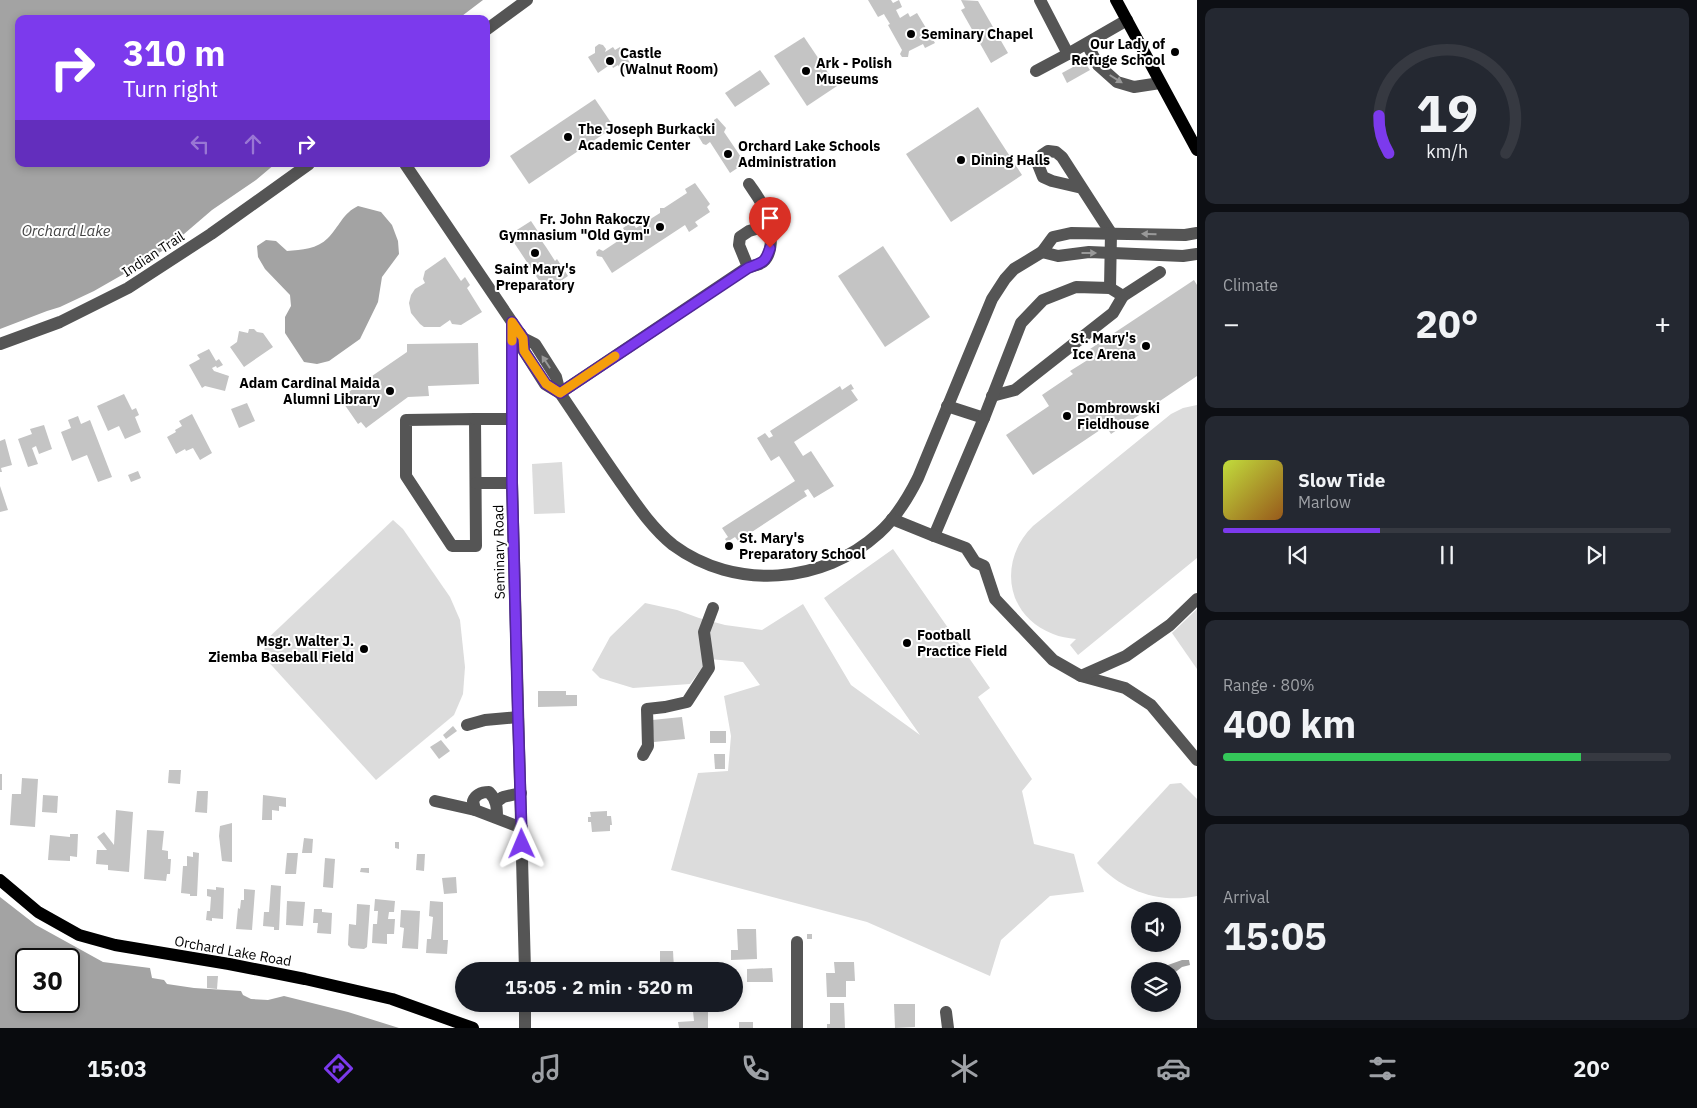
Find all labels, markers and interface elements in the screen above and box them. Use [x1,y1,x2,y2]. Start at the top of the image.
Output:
place label: Seminary Chapel [921,25,1033,43]
marker: Seminary Chapel [905,28,917,40]
text: 310 m [123,30,226,76]
icon: right [40,35,105,100]
place label: Our Lady of Refuge School [1071,35,1165,69]
place label: Castle (Walnut Room) [620,44,718,78]
marker: Our Lady of Refuge School [1169,46,1181,58]
place label: Ark - Polish Museums [816,54,892,88]
marker: Castle (Walnut Room) [604,55,616,67]
marker: Ark - Polish Museums [800,65,812,77]
text: Turn right [123,74,218,103]
one-way arrow [1109,75,1123,84]
text: 19 [1416,79,1478,146]
place label: The Joseph Burkacki Academic Center [578,120,715,154]
icon: left [186,130,214,158]
icon: ahead [239,130,267,158]
icon: right [292,130,320,158]
marker: The Joseph Burkacki Academic Center [562,131,574,143]
place label: Orchard Lake Schools Administration [738,137,880,171]
text: km/h [1426,140,1468,163]
marker: Orchard Lake Schools Administration [722,148,734,160]
place label: Dining Halls [971,151,1050,169]
marker: Dining Halls [955,154,967,166]
pin [749,197,791,248]
icon: arrive [756,204,784,232]
place label: Fr. John Rakoczy Gymnasium "Old Gym" [499,210,651,244]
water label: Orchard Lake [22,221,111,240]
marker: Fr. John Rakoczy Gymnasium "Old Gym" [654,221,666,233]
street label: Indian Trail [118,227,188,281]
one-way arrow [1140,230,1156,238]
marker: Saint Mary's Preparatory [529,247,541,259]
one-way arrow [1081,249,1097,257]
place label: Saint Mary's Preparatory [494,260,576,294]
text: Climate [1223,275,1278,295]
text: 20° [1415,299,1479,348]
text: − [1223,305,1240,342]
text: + [1654,305,1671,342]
place label: St. Mary's Ice Arena [1071,329,1136,363]
marker: St. Mary's Ice Arena [1140,340,1152,352]
one-way arrow [541,355,551,368]
place label: Adam Cardinal Maida Alumni Library [239,374,381,408]
marker: Adam Cardinal Maida Alumni Library [384,385,396,397]
place label: Dombrowski Fieldhouse [1077,399,1160,433]
marker: Dombrowski Fieldhouse [1061,410,1073,422]
text: Slow Tide [1298,468,1385,492]
text: Marlow [1298,492,1351,512]
street label: Seminary Road [489,504,509,600]
place label: St. Mary's Preparatory School [739,529,865,563]
marker: St. Mary's Preparatory School [723,540,735,552]
icon: previous [1284,541,1312,569]
icon: pause [1433,541,1461,569]
icon: next [1582,541,1610,569]
place label: Football Practice Field [917,626,1007,660]
place label: Msgr. Walter J. Ziemba Baseball Field [208,632,354,666]
marker: Football Practice Field [901,637,913,649]
marker: Msgr. Walter J. Ziemba Baseball Field [358,643,370,655]
text: Range · 80% [1223,675,1315,695]
text: 400 km [1223,699,1356,748]
position arrow [495,817,547,869]
text: Arrival [1223,887,1270,907]
map controls [1131,902,1181,1012]
button: sound [1131,902,1181,952]
text: 15:05 [1223,911,1327,960]
street label: Orchard Lake Road [173,932,293,970]
speed limit sign: 30 [15,948,80,1013]
button: layers [1131,962,1181,1012]
text: 15:05 · 2 min · 520 m [505,975,693,999]
icon: directions [321,1051,356,1086]
icon: music [529,1051,564,1086]
icon: phone [738,1051,773,1086]
icon: climate [947,1051,982,1086]
icon: car [1156,1051,1191,1086]
icon: filters [1365,1051,1400,1086]
text: 15:03 [87,1054,147,1083]
text: 20° [1573,1054,1610,1083]

